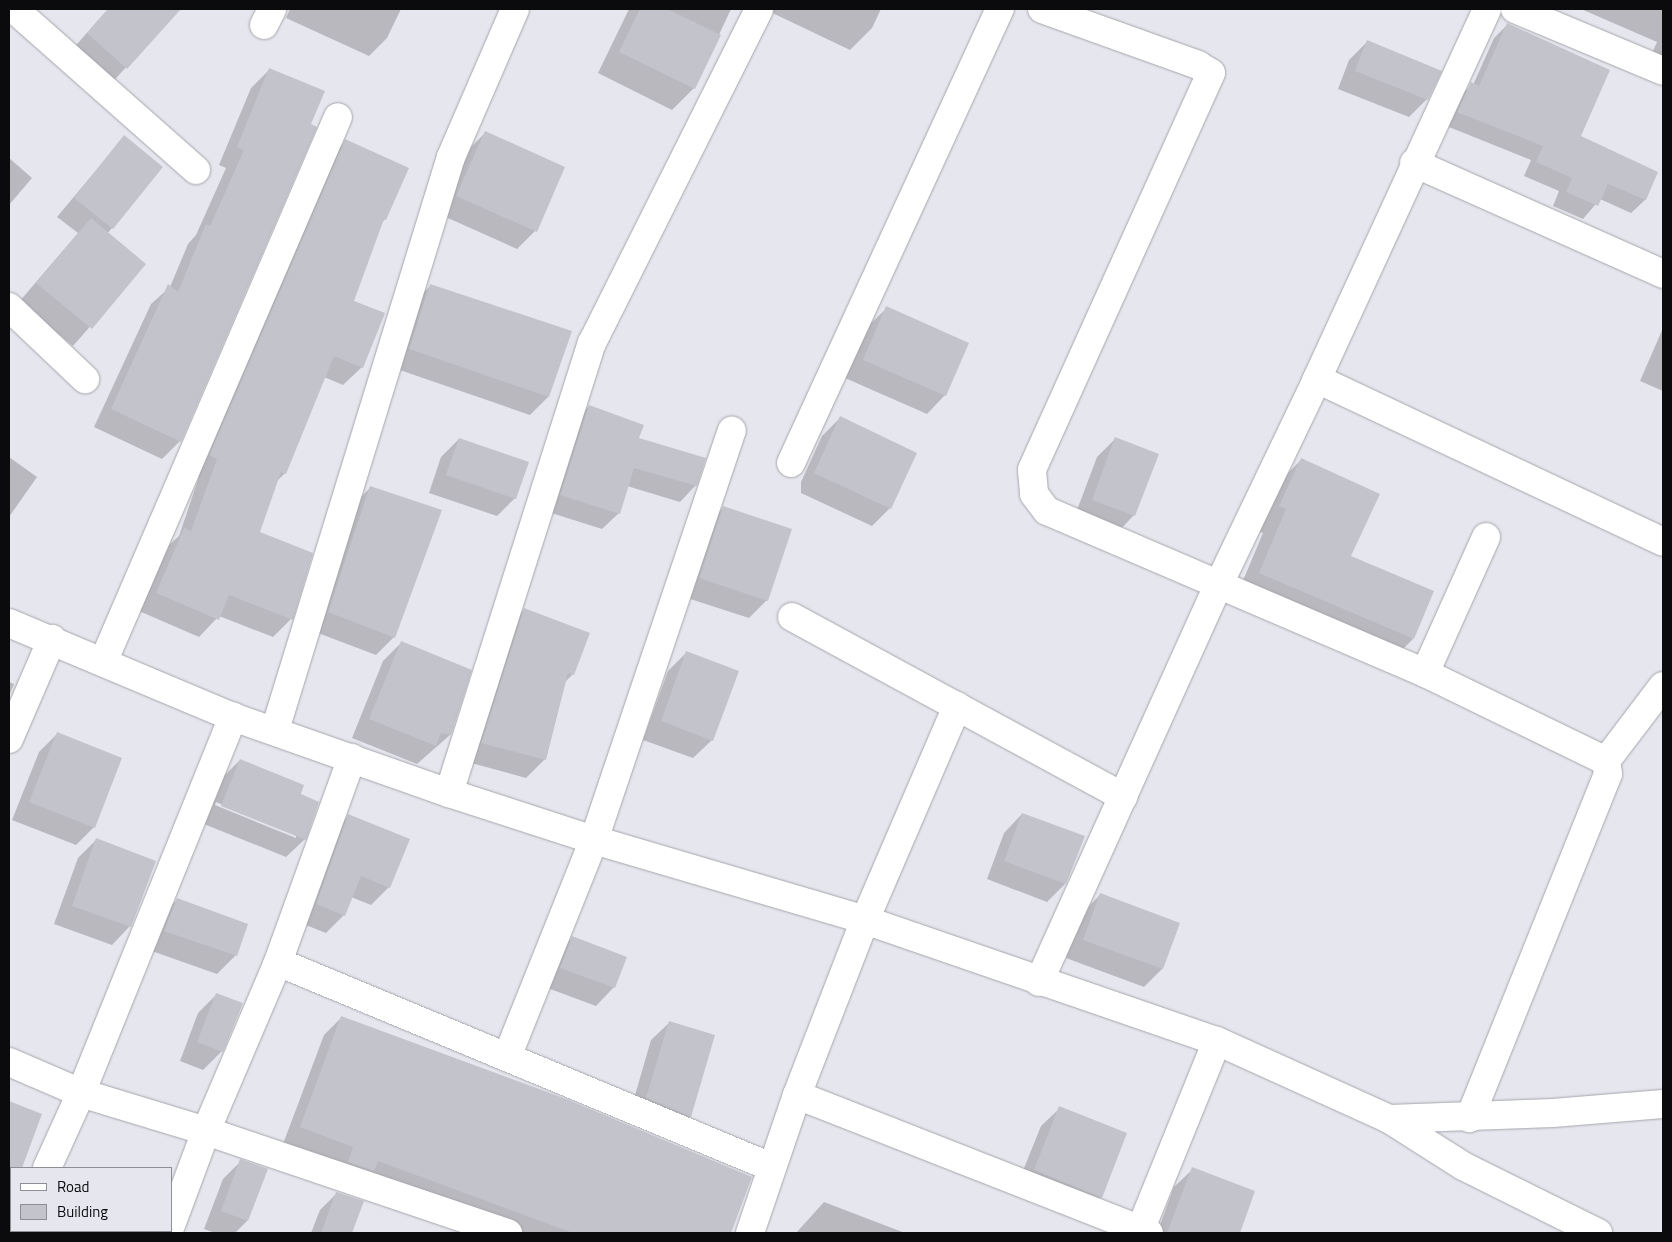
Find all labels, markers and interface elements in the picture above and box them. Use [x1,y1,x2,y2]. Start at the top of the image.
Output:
legend [10,1167,172,1232]
text: Road [57,1175,89,1198]
text: Building [57,1200,108,1223]

